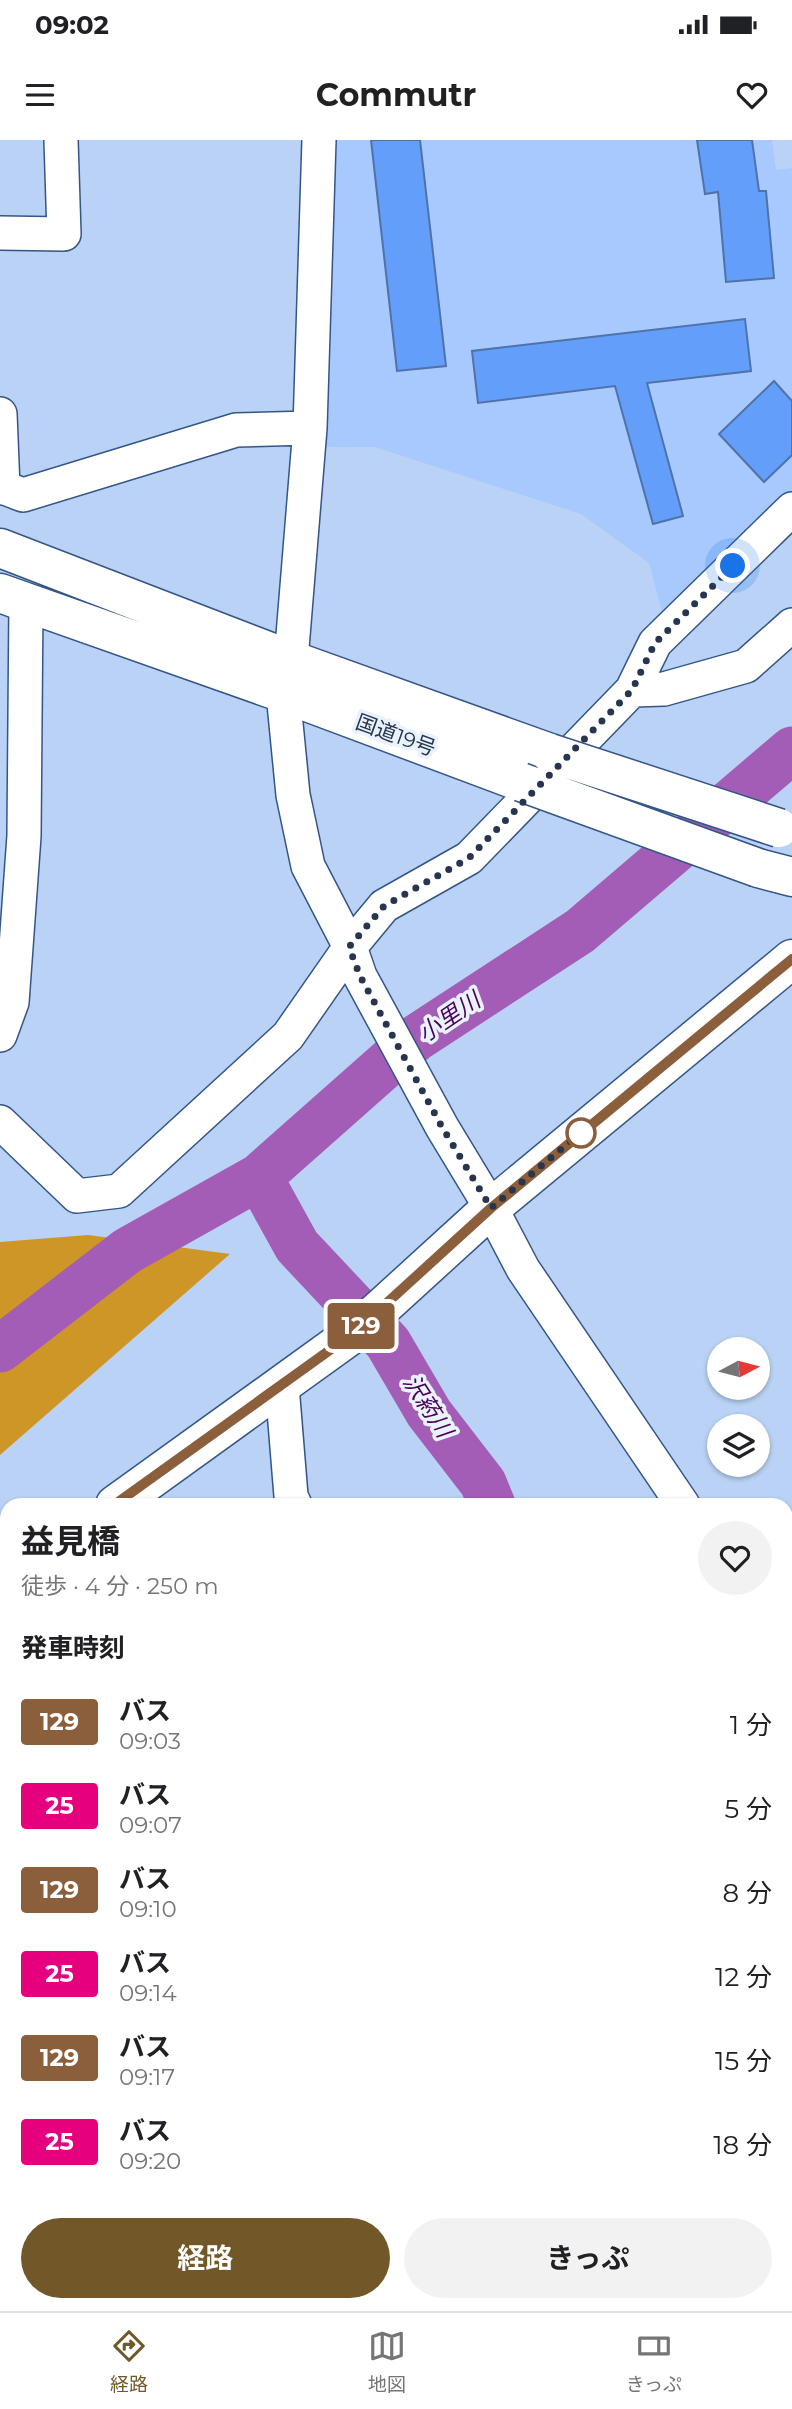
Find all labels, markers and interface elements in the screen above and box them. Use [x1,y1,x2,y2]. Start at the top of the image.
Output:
text: 09:02 [35,9,109,41]
text: Commutr [316,75,476,114]
icon: menu [21,76,59,114]
icon: heart [733,76,771,114]
your location [715,548,750,583]
street label: 国道19号 [353,709,439,761]
water label: 小里川 [413,984,488,1048]
unlabelled marker [566,1118,596,1148]
line badge: 129 [321,1303,401,1349]
text: 129 [342,1311,380,1340]
north arrow [707,1337,770,1400]
map controls [707,1337,770,1477]
water label: 沢葯川 [397,1369,460,1445]
button: layers [707,1414,770,1477]
text: 益見橋 [21,1521,120,1561]
button: heart [698,1521,772,1595]
text: 徒歩 · 4 分 · 250 m [21,1572,219,1600]
text: 発車時刻 [21,1632,125,1664]
text: バス [119,1695,171,1727]
text: 129 [40,1707,79,1736]
text: 1 分 [730,1709,772,1741]
text: 09:03 [119,1727,181,1755]
text: バス [119,1779,171,1811]
text: 25 [45,1791,74,1820]
text: 5 分 [724,1793,772,1825]
text: 09:07 [119,1811,182,1839]
text: バス [119,1863,171,1895]
text: 129 [40,1875,79,1904]
text: 8 分 [723,1877,772,1909]
text: 09:10 [119,1895,177,1923]
text: バス [119,1947,171,1979]
text: 25 [45,1959,74,1988]
text: 12 分 [715,1961,772,1993]
text: 09:14 [119,1979,177,2007]
text: バス [119,2031,171,2063]
text: 129 [40,2043,79,2072]
text: 15 分 [715,2045,772,2077]
text: 09:17 [119,2063,175,2091]
text: バス [119,2115,171,2147]
text: 25 [45,2127,74,2156]
text: 18 分 [713,2129,772,2161]
text: 09:20 [119,2147,181,2175]
button: 経路 [21,2218,390,2298]
button: きっぷ [404,2218,772,2298]
tab: 経路 [110,2327,148,2396]
tab: 地図 [368,2327,406,2396]
tab: きっぷ [626,2327,682,2396]

